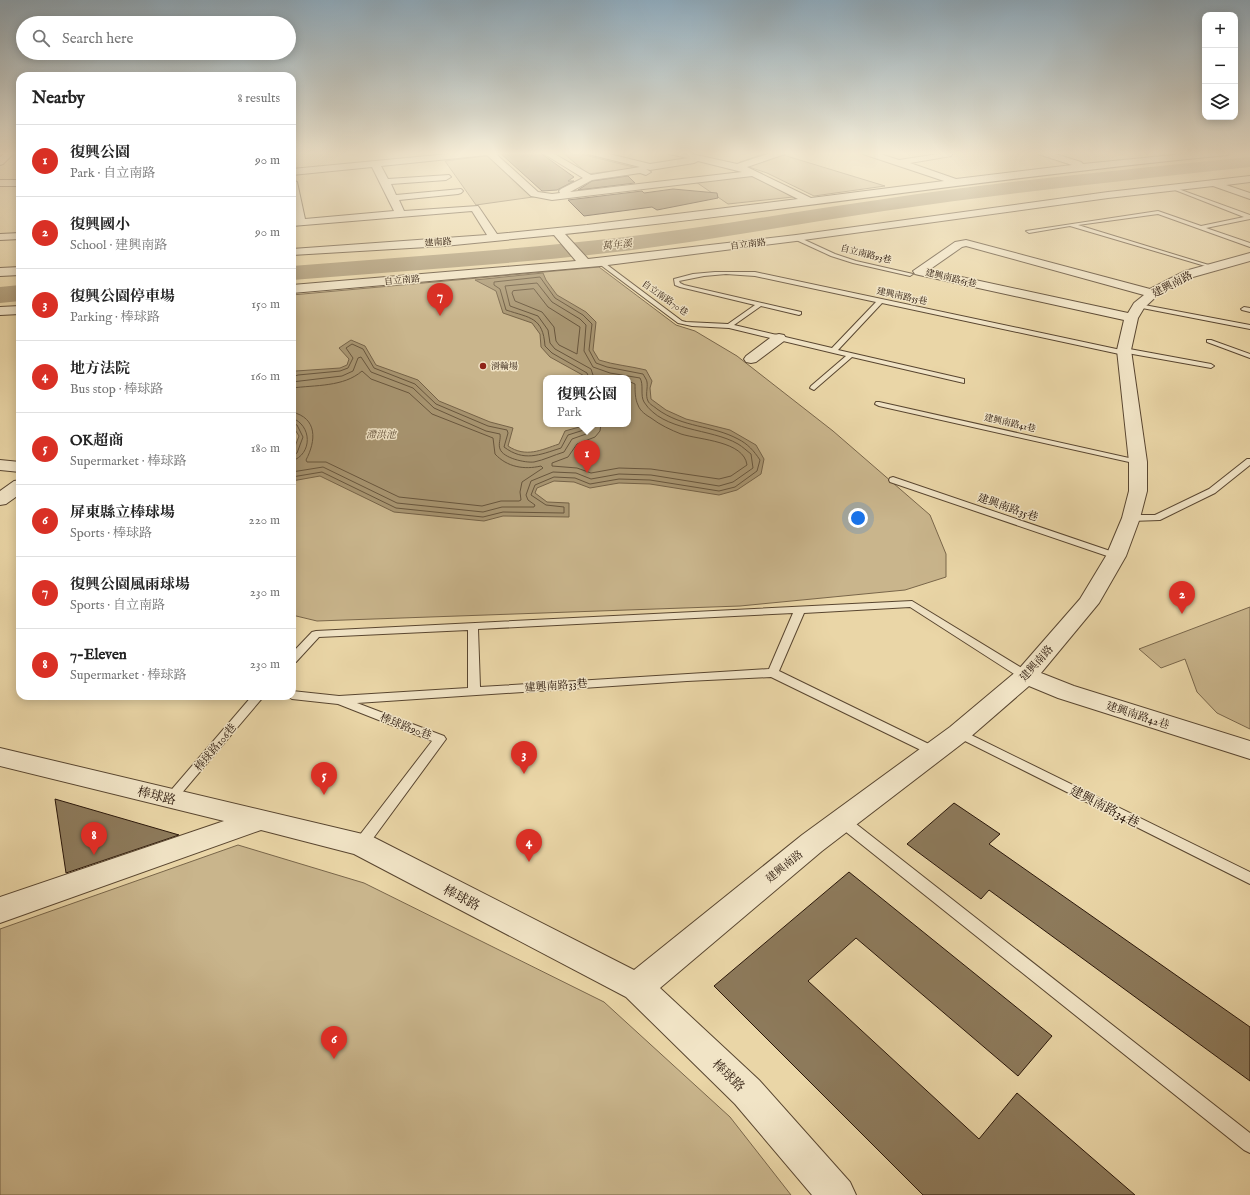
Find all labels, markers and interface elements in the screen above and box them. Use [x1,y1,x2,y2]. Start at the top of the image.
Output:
map controls [1202,12,1238,120]
button: + [1202,12,1238,48]
search box [16,16,296,60]
icon: search [30,27,52,49]
text: Search here [62,29,133,48]
button: − [1202,48,1238,84]
button: layers [1202,84,1238,120]
text: Nearby [32,88,85,109]
text: 8 results [237,90,280,107]
text: 復興公園 [70,143,130,162]
text: 1 [43,152,47,169]
text: 90 m [255,152,280,169]
text: Park · 自立南路 [70,165,155,182]
text: 復興國小 [70,215,130,234]
text: 2 [42,224,48,241]
text: 90 m [255,224,280,241]
street label: 建南路 [424,236,452,249]
text: School · 建興南路 [70,237,167,254]
water label: 萬年溪 [602,237,634,254]
street label: 自立南路 [730,237,767,252]
street label: 自立南路93巷 [839,243,893,266]
street label: 建興南路65巷 [924,267,977,290]
street label: 建興南路 [1150,269,1195,301]
street label: 自立南路 [384,273,420,288]
street label: 自立南路70巷 [640,279,690,318]
pin: 7 [427,283,453,316]
street label: 建興南路55巷 [876,286,928,307]
text: 復興公園停車場 [70,287,175,306]
text: 3 [43,296,47,313]
text: 150 m [251,296,280,313]
text: Parking · 棒球路 [70,309,160,326]
text: 地方法院 [70,359,130,378]
marker: 滑輪場 [478,361,488,371]
place label: 滑輪場 [491,361,518,372]
text: 4 [42,368,48,385]
text: 160 m [250,368,280,385]
popup [543,375,631,427]
text: Bus stop · 棒球路 [70,381,163,398]
text: 復興公園 [557,385,617,404]
text: Park [557,404,582,421]
street label: 建興南路41巷 [983,412,1037,435]
water label: 滯洪池 [366,429,397,442]
text: OK超商 [70,431,123,450]
text: 5 [43,440,47,457]
text: 180 m [251,440,280,457]
pin: 1 [574,440,600,473]
text: Supermarket · 棒球路 [70,453,186,470]
street label: 建興南路35巷 [976,491,1040,525]
text: 屏東縣立棒球場 [70,503,175,522]
your location [848,508,868,528]
text: 6 [42,512,48,529]
text: 220 m [249,512,280,529]
text: Sports · 棒球路 [70,525,152,542]
text: 復興公園風雨球場 [70,575,190,594]
pin: 2 [1169,581,1195,614]
text: 7 [42,584,48,601]
text: 230 m [250,584,280,601]
text: Sports · 自立南路 [70,597,165,614]
street label: 建興南路 [1017,643,1057,685]
text: 7-Eleven [70,645,127,664]
text: 8 [42,656,48,673]
text: 230 m [250,656,280,673]
text: Supermarket · 棒球路 [70,667,186,684]
street label: 建興南路33巷 [524,677,588,695]
street label: 建興南路42巷 [1104,699,1171,733]
street label: 棒球路90巷 [378,711,433,743]
street label: 棒球路106巷 [192,721,240,774]
pin: 3 [511,741,537,774]
pin: 5 [311,762,337,795]
street label: 建興南路34巷 [1066,782,1142,832]
street label: 棒球路 [136,783,178,809]
pin: 8 [81,822,107,855]
pin: 4 [516,829,542,862]
street label: 建興南路 [763,847,806,886]
street label: 棒球路 [440,882,483,915]
pin: 6 [321,1026,347,1059]
street label: 棒球路 [708,1056,748,1096]

